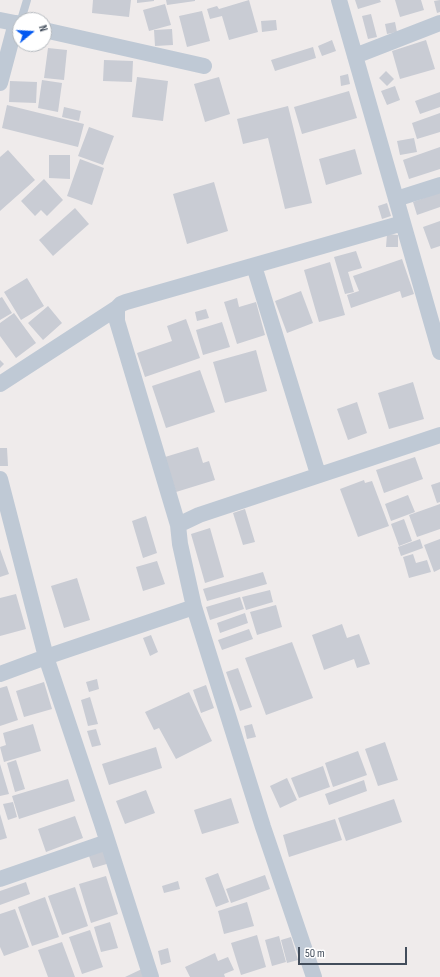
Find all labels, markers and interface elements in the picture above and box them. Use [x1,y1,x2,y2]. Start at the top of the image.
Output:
north arrow [12,12,52,52]
text: N [36,24,50,33]
scale bar [300,939,409,965]
text: 50 m [305,946,325,961]

